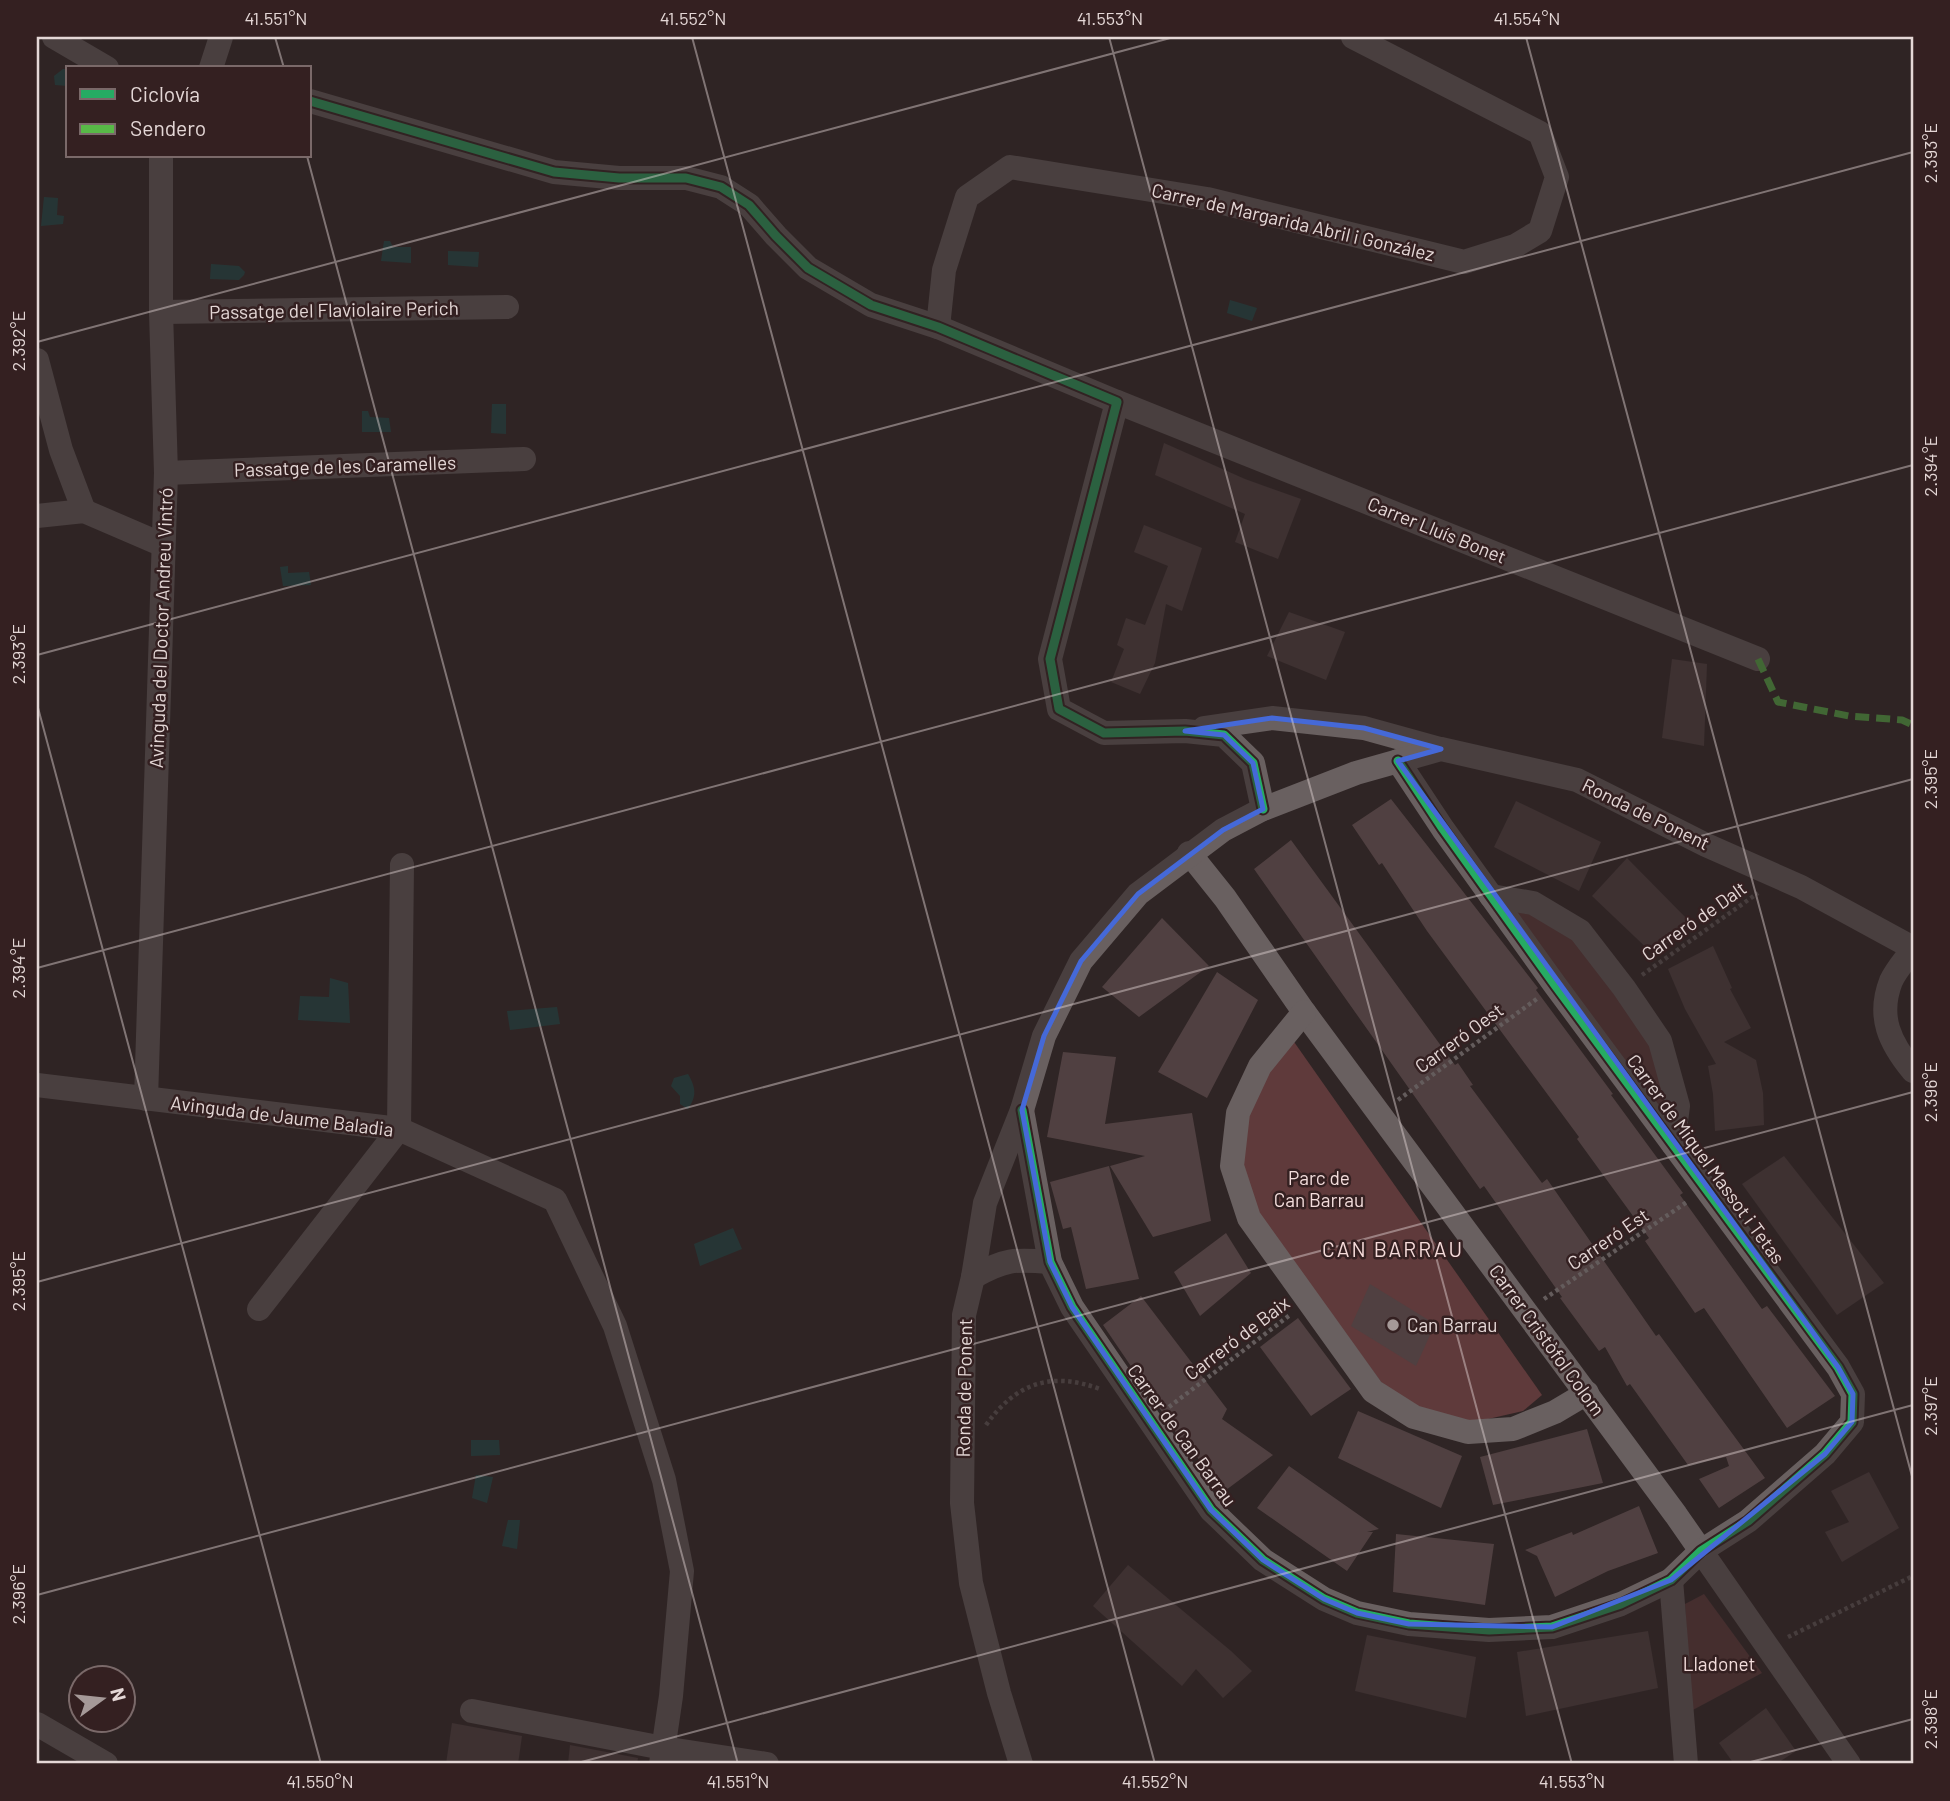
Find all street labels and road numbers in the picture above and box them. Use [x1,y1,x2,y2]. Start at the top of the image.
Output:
street label: Carrer de Margarida Abril i González [1150,178,1437,265]
street label: Passatge del Flaviolaire Perich [209,296,459,323]
street label: Passatge de les Caramelles [234,450,456,481]
street label: Avinguda del Doctor Andreu Vintró [144,487,177,769]
street label: Carrer Lluís Bonet [1365,491,1510,568]
street label: Ronda de Ponent [1579,773,1714,854]
street label: Carreró de Dalt [1637,876,1751,965]
street label: Carreró Oest [1410,998,1507,1077]
street label: Carrer de Miquel Massot i Tetas [1623,1049,1790,1268]
street label: Avinguda de Jaume Baladia [169,1090,395,1141]
street label: Carreró Est [1563,1203,1653,1274]
street label: Carrer Cristòfol Colom [1485,1260,1610,1420]
street label: Carreró de Baix [1180,1291,1294,1385]
street label: Ronda de Ponent [951,1318,976,1458]
street label: Carrer de Can Barrau [1123,1359,1242,1510]

